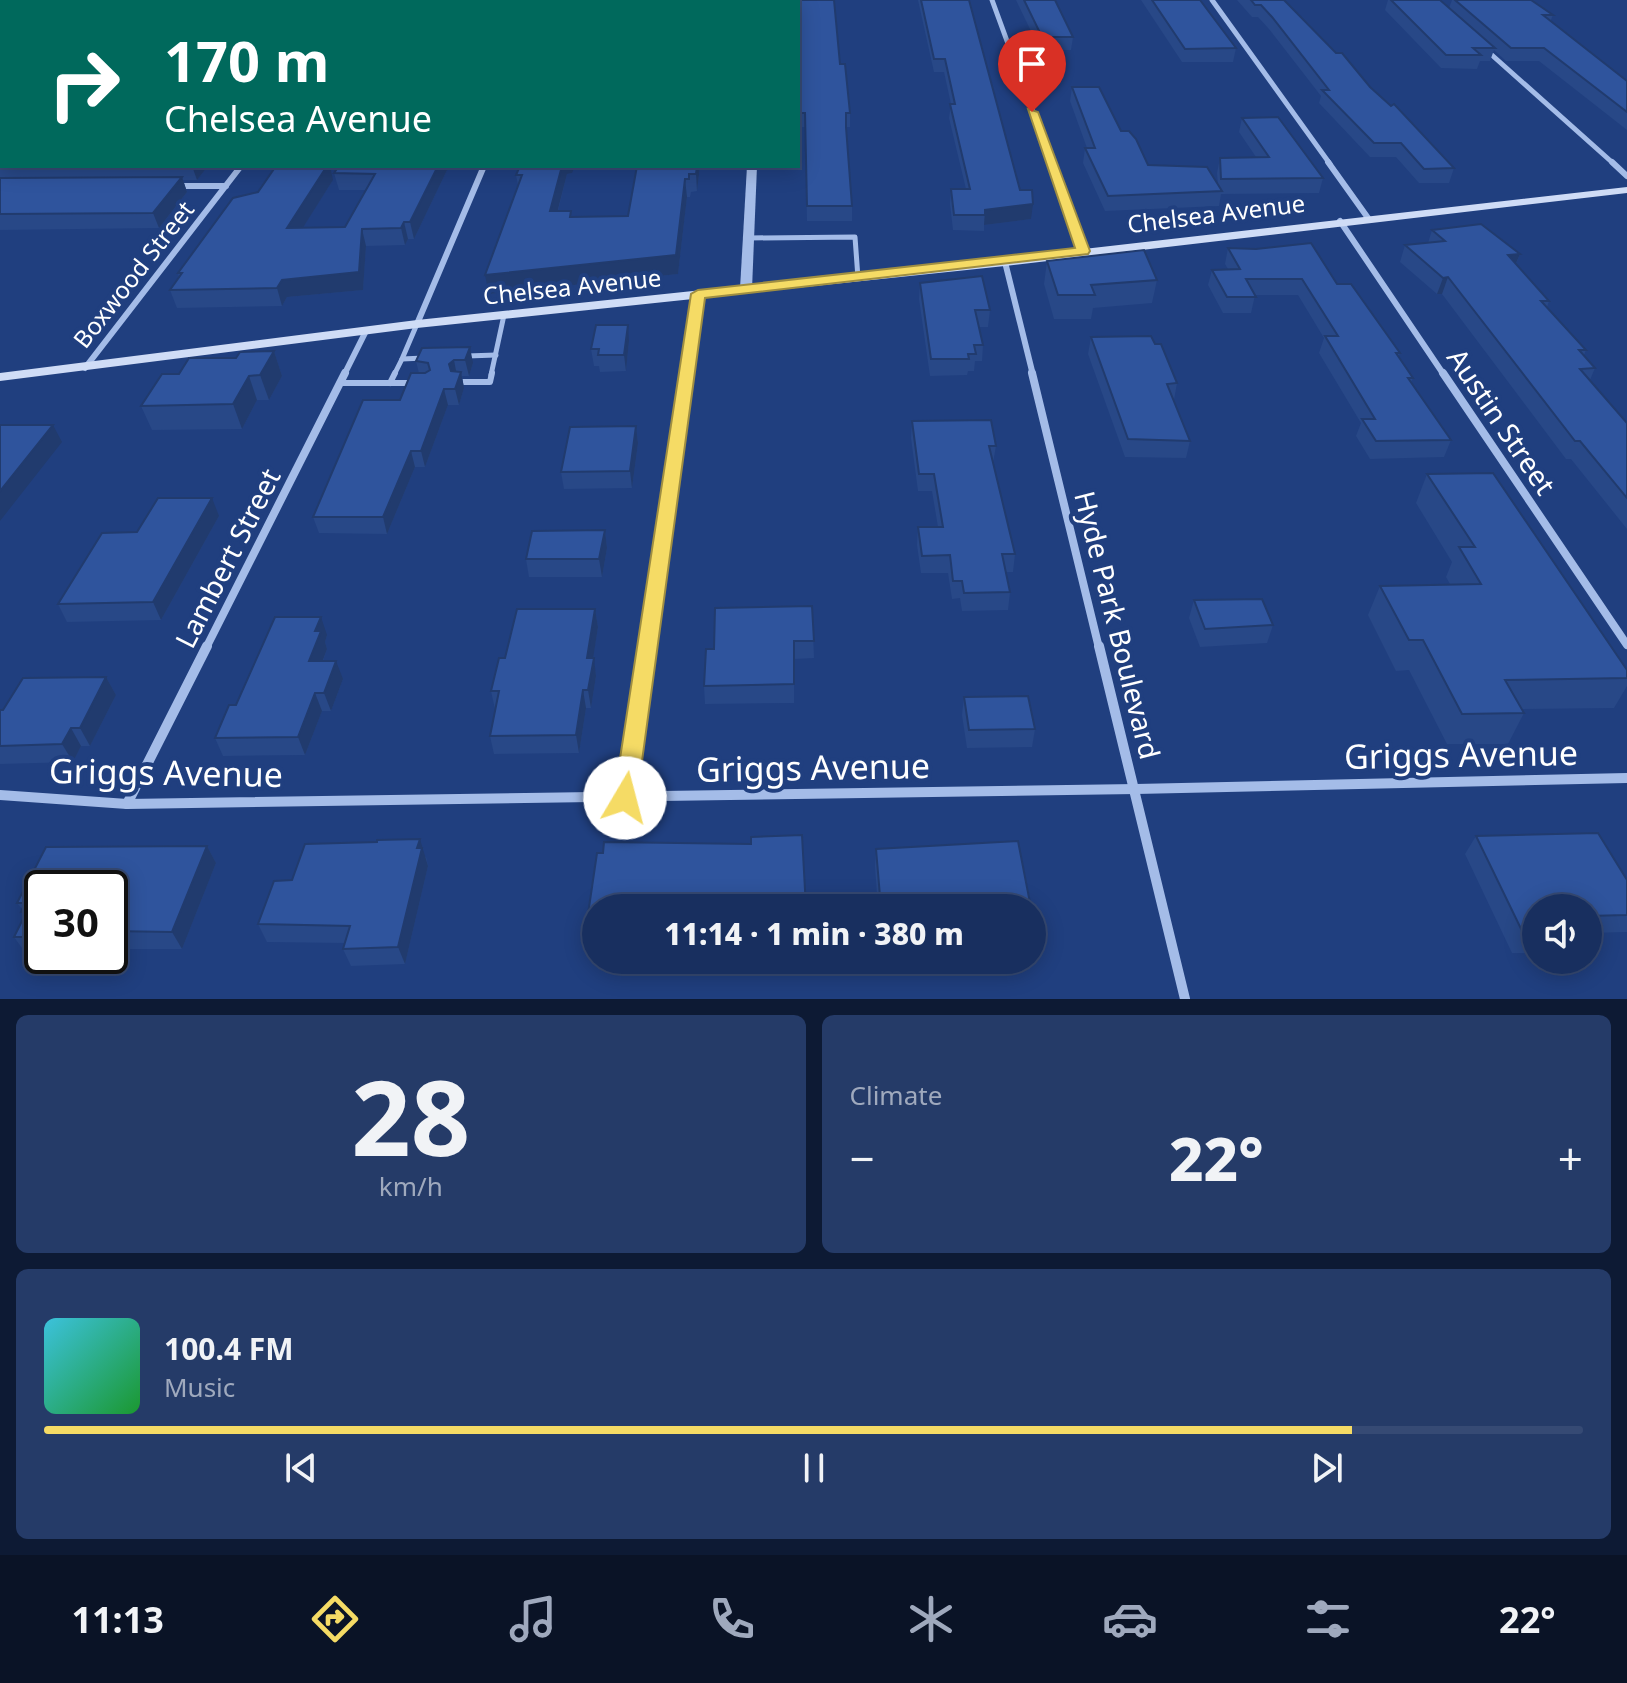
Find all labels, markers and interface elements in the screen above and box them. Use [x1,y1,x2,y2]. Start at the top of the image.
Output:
text: 170 m [164,22,329,98]
pin [998,30,1066,112]
icon: right [32,32,136,136]
icon: arrive [1010,42,1054,86]
text: Chelsea Avenue [164,94,432,143]
street label: Chelsea Avenue [1125,186,1307,240]
street label: Boxwood Street [65,193,201,354]
street label: Chelsea Avenue [481,260,663,312]
street label: Austin Street [1439,340,1565,502]
street label: Lambert Street [165,462,289,654]
street label: Hyde Park Boulevard [1066,487,1170,763]
street label: Griggs Avenue [1344,729,1578,779]
street label: Griggs Avenue [696,742,930,792]
street label: Griggs Avenue [49,747,283,797]
position arrow [583,756,667,840]
speed limit sign: 30 [24,870,128,974]
map controls [1522,894,1602,974]
button: sound [1522,894,1602,974]
text: 11:14 · 1 min · 380 m [664,913,964,954]
text: 28 [351,1045,470,1186]
text: Climate [850,1077,942,1113]
text: 22° [1169,1117,1264,1199]
text: − [850,1128,875,1188]
text: + [1558,1128,1583,1188]
text: km/h [379,1168,443,1204]
text: 100.4 FM [164,1328,294,1369]
text: Music [164,1369,235,1405]
icon: previous [279,1446,323,1490]
icon: pause [792,1446,836,1490]
icon: next [1305,1446,1349,1490]
icon: directions [307,1591,363,1647]
icon: music [505,1591,561,1647]
icon: phone [704,1591,760,1647]
icon: climate [903,1591,959,1647]
icon: car [1102,1591,1158,1647]
icon: filters [1300,1591,1356,1647]
text: 11:13 [71,1595,164,1644]
text: 22° [1499,1595,1556,1644]

